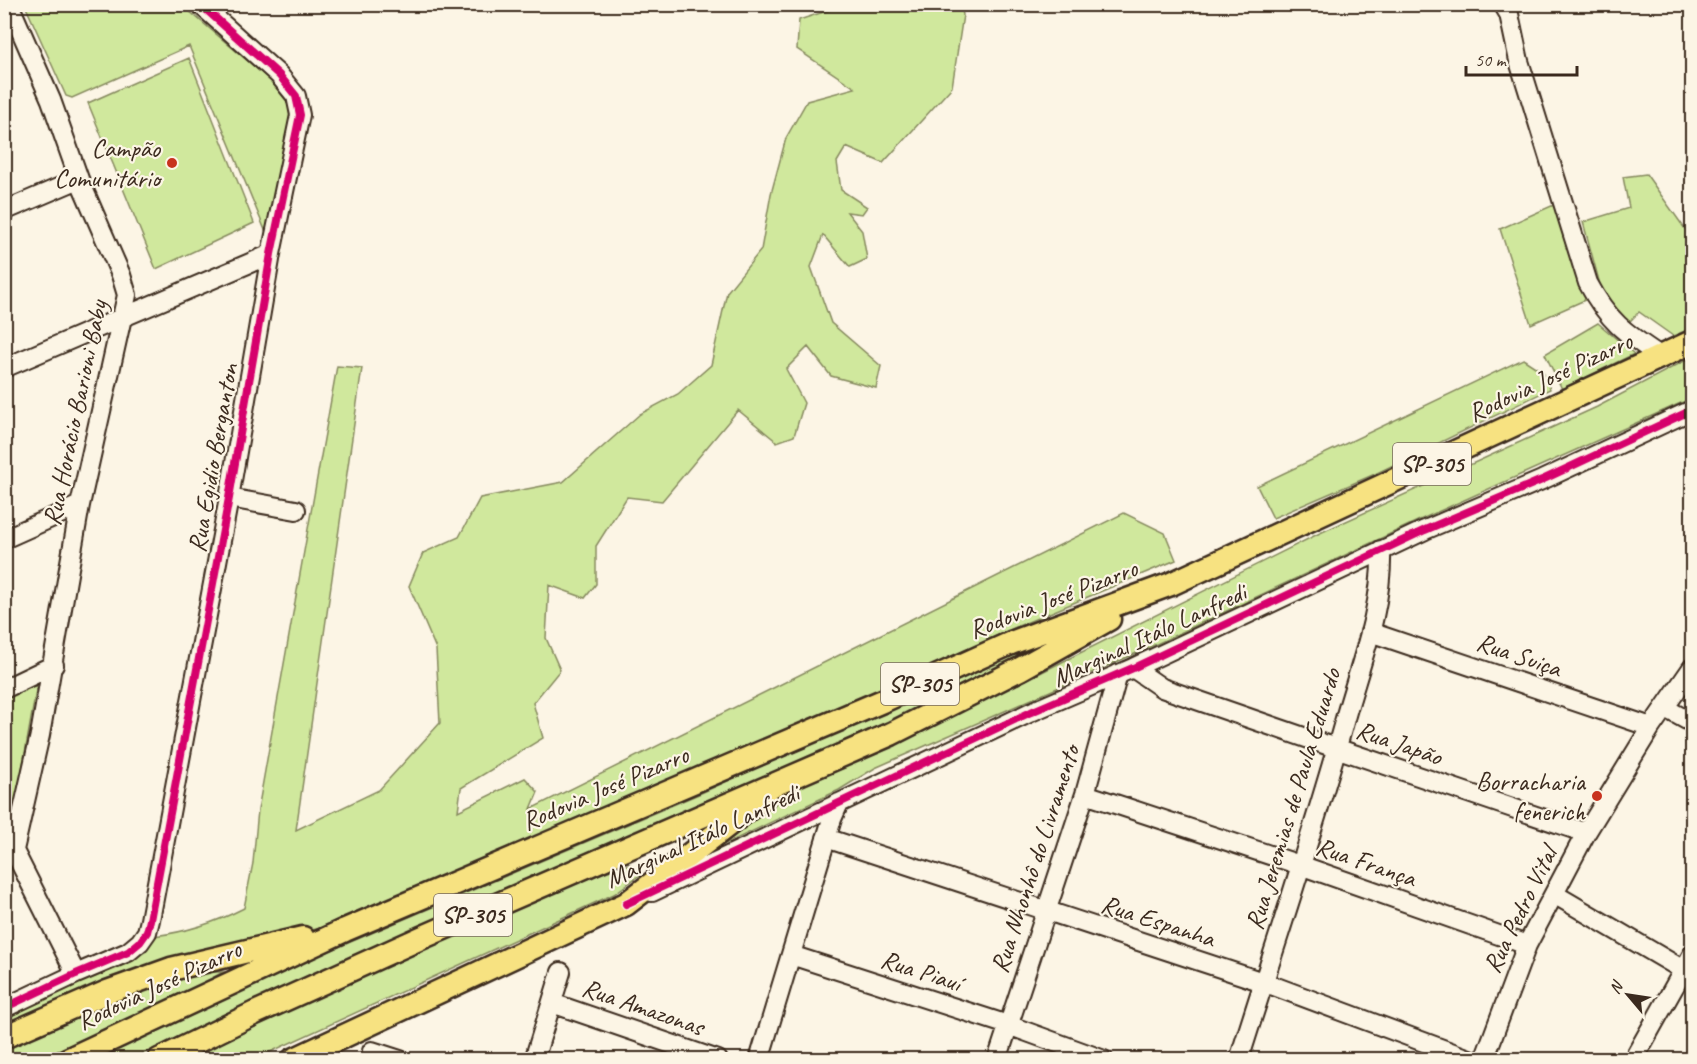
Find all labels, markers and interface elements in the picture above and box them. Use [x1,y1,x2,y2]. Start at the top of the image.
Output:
scale bar [1466,39,1577,77]
text: 50 m [1475,49,1508,71]
place label: Campão Comunitário [54,132,163,195]
marker: Campão Comunitário [165,156,179,170]
street label: Rua Horácio Barioni Baby [35,295,115,528]
street label: Rodovia José Pizarro [1462,324,1639,430]
street label: Rua Egidio Berganton [180,360,246,555]
road number: SP-305 [1393,443,1471,485]
street label: Rodovia José Pizarro [964,551,1144,646]
street label: Marginal Itálo Lanfredi [1047,574,1254,694]
street label: Rua Suiça [1472,625,1567,685]
road number: SP-305 [881,663,959,705]
street label: Rua Jeremias de Paula Eduardo [1238,663,1349,933]
street label: Rua Japão [1352,713,1448,774]
street label: Rodovia José Pizarro [517,737,695,838]
street label: Rua Nhonhô do Livramento [983,738,1088,977]
place label: Borracharia fenerich [1476,765,1587,828]
street label: Marginal Itálo Lanfredi [600,775,807,895]
marker: Borracharia fenerich [1590,789,1604,803]
street label: Rua França [1312,830,1422,895]
street label: Rua Pedro Vital [1475,838,1567,978]
street label: Rua Espanha [1097,887,1221,955]
road number: SP-305 [434,894,512,936]
street label: Rodovia José Pizarro [71,932,248,1038]
street label: Rua Piauí [877,943,970,1001]
north arrow [1598,965,1658,1025]
street label: Rua Amazonas [578,971,710,1044]
text: N [1605,976,1628,997]

